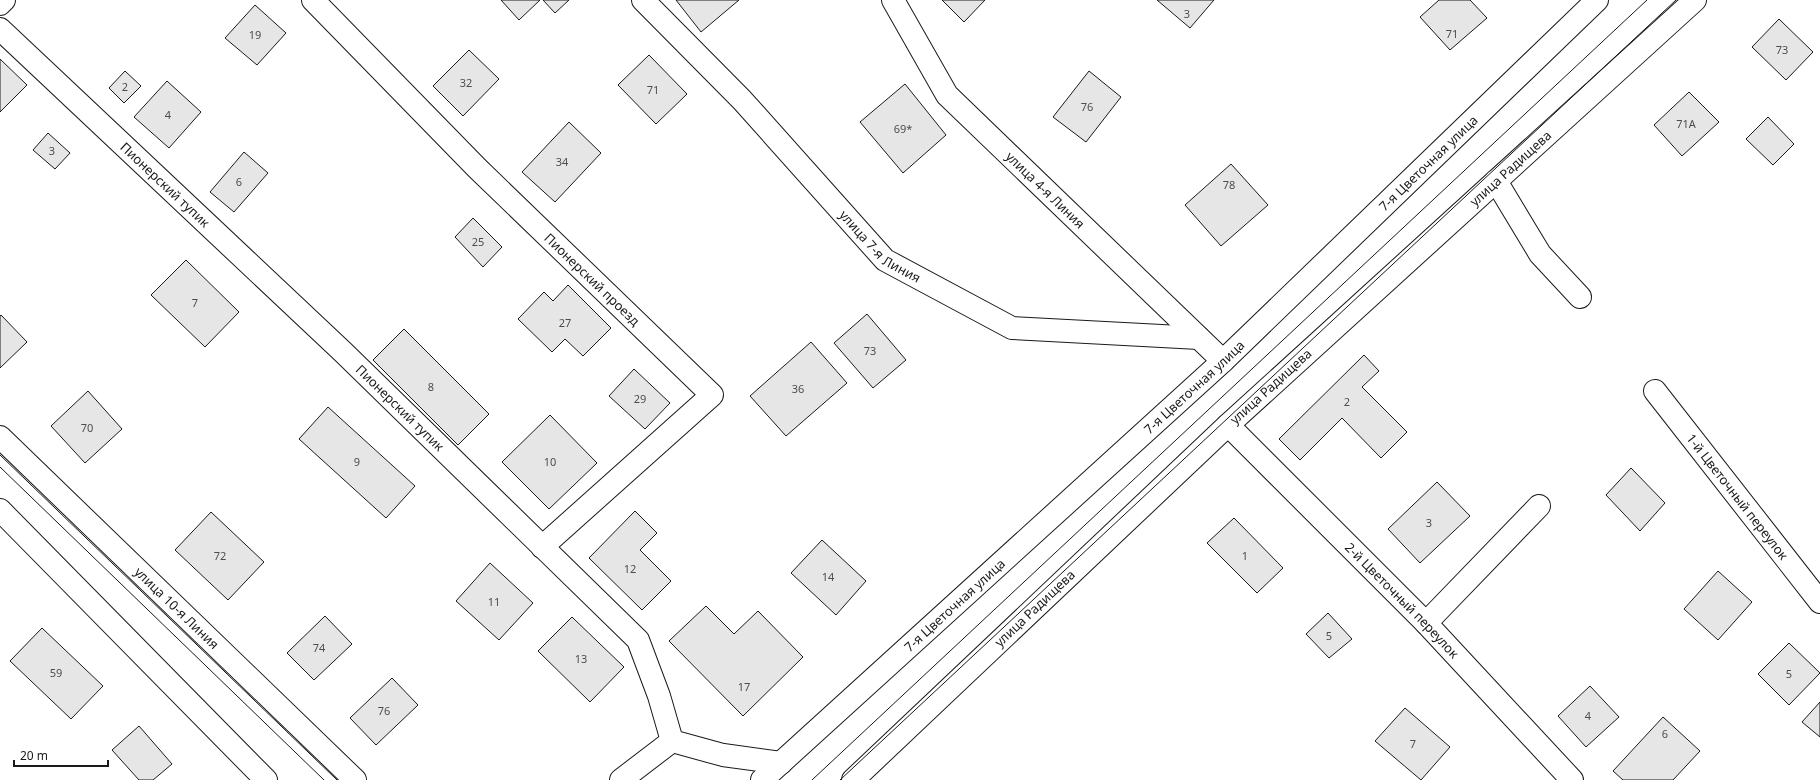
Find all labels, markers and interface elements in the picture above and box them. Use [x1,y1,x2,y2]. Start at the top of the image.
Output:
house number: 3 [1184,6,1190,21]
house number: 71 [1446,26,1458,41]
house number: 19 [249,27,261,42]
house number: 73 [1776,42,1788,57]
house number: 32 [460,75,472,90]
house number: 2 [122,79,128,94]
house number: 71 [647,82,659,97]
house number: 76 [1081,99,1093,114]
house number: 4 [165,107,172,122]
street label: 7-я Цветочная улица [1375,111,1481,215]
house number: 71А [1676,116,1697,131]
house number: 69* [894,121,912,136]
street label: улица Радищева [1466,126,1555,210]
street label: Пионерский тупик [117,138,214,231]
house number: 3 [49,143,55,158]
street label: улица 4-я Линия [1002,147,1089,232]
house number: 34 [556,154,569,169]
house number: 6 [236,174,242,189]
house number: 78 [1223,177,1235,192]
street label: улица 7-я Линия [836,206,924,287]
street label: Пионерский проезд [541,229,644,330]
house number: 25 [472,234,484,249]
house number: 7 [192,295,198,310]
house number: 27 [559,315,571,330]
street label: 7-я Цветочная улица [1140,336,1248,438]
house number: 73 [864,343,876,358]
street label: улица Радищева [1226,344,1315,428]
street label: Пионерский тупик [352,361,448,455]
house number: 8 [428,379,434,394]
house number: 36 [792,381,804,396]
house number: 29 [634,391,646,406]
house number: 2 [1344,394,1350,409]
house number: 70 [81,420,93,435]
street label: 1-й Цветочный переулок [1683,430,1793,563]
house number: 9 [354,454,360,469]
house number: 10 [544,454,556,469]
house number: 3 [1426,515,1432,530]
street label: 2-й Цветочный переулок [1341,538,1463,662]
house number: 72 [214,548,226,563]
house number: 1 [1242,548,1248,563]
street label: 7-я Цветочная улица [900,554,1009,656]
house number: 12 [624,561,636,576]
street label: улица 10-я Линия [131,563,223,653]
street label: улица Радищева [990,566,1079,651]
house number: 14 [822,569,835,584]
house number: 11 [488,594,500,609]
house number: 5 [1326,628,1332,643]
house number: 74 [313,640,326,655]
house number: 13 [575,651,587,666]
house number: 59 [50,665,62,680]
house number: 5 [1786,666,1792,681]
house number: 17 [738,679,750,694]
house number: 76 [378,703,390,718]
house number: 4 [1585,708,1592,723]
house number: 6 [1662,726,1668,741]
house number: 7 [1410,736,1416,751]
scale bar [14,742,108,768]
text: 20 m [20,747,48,764]

